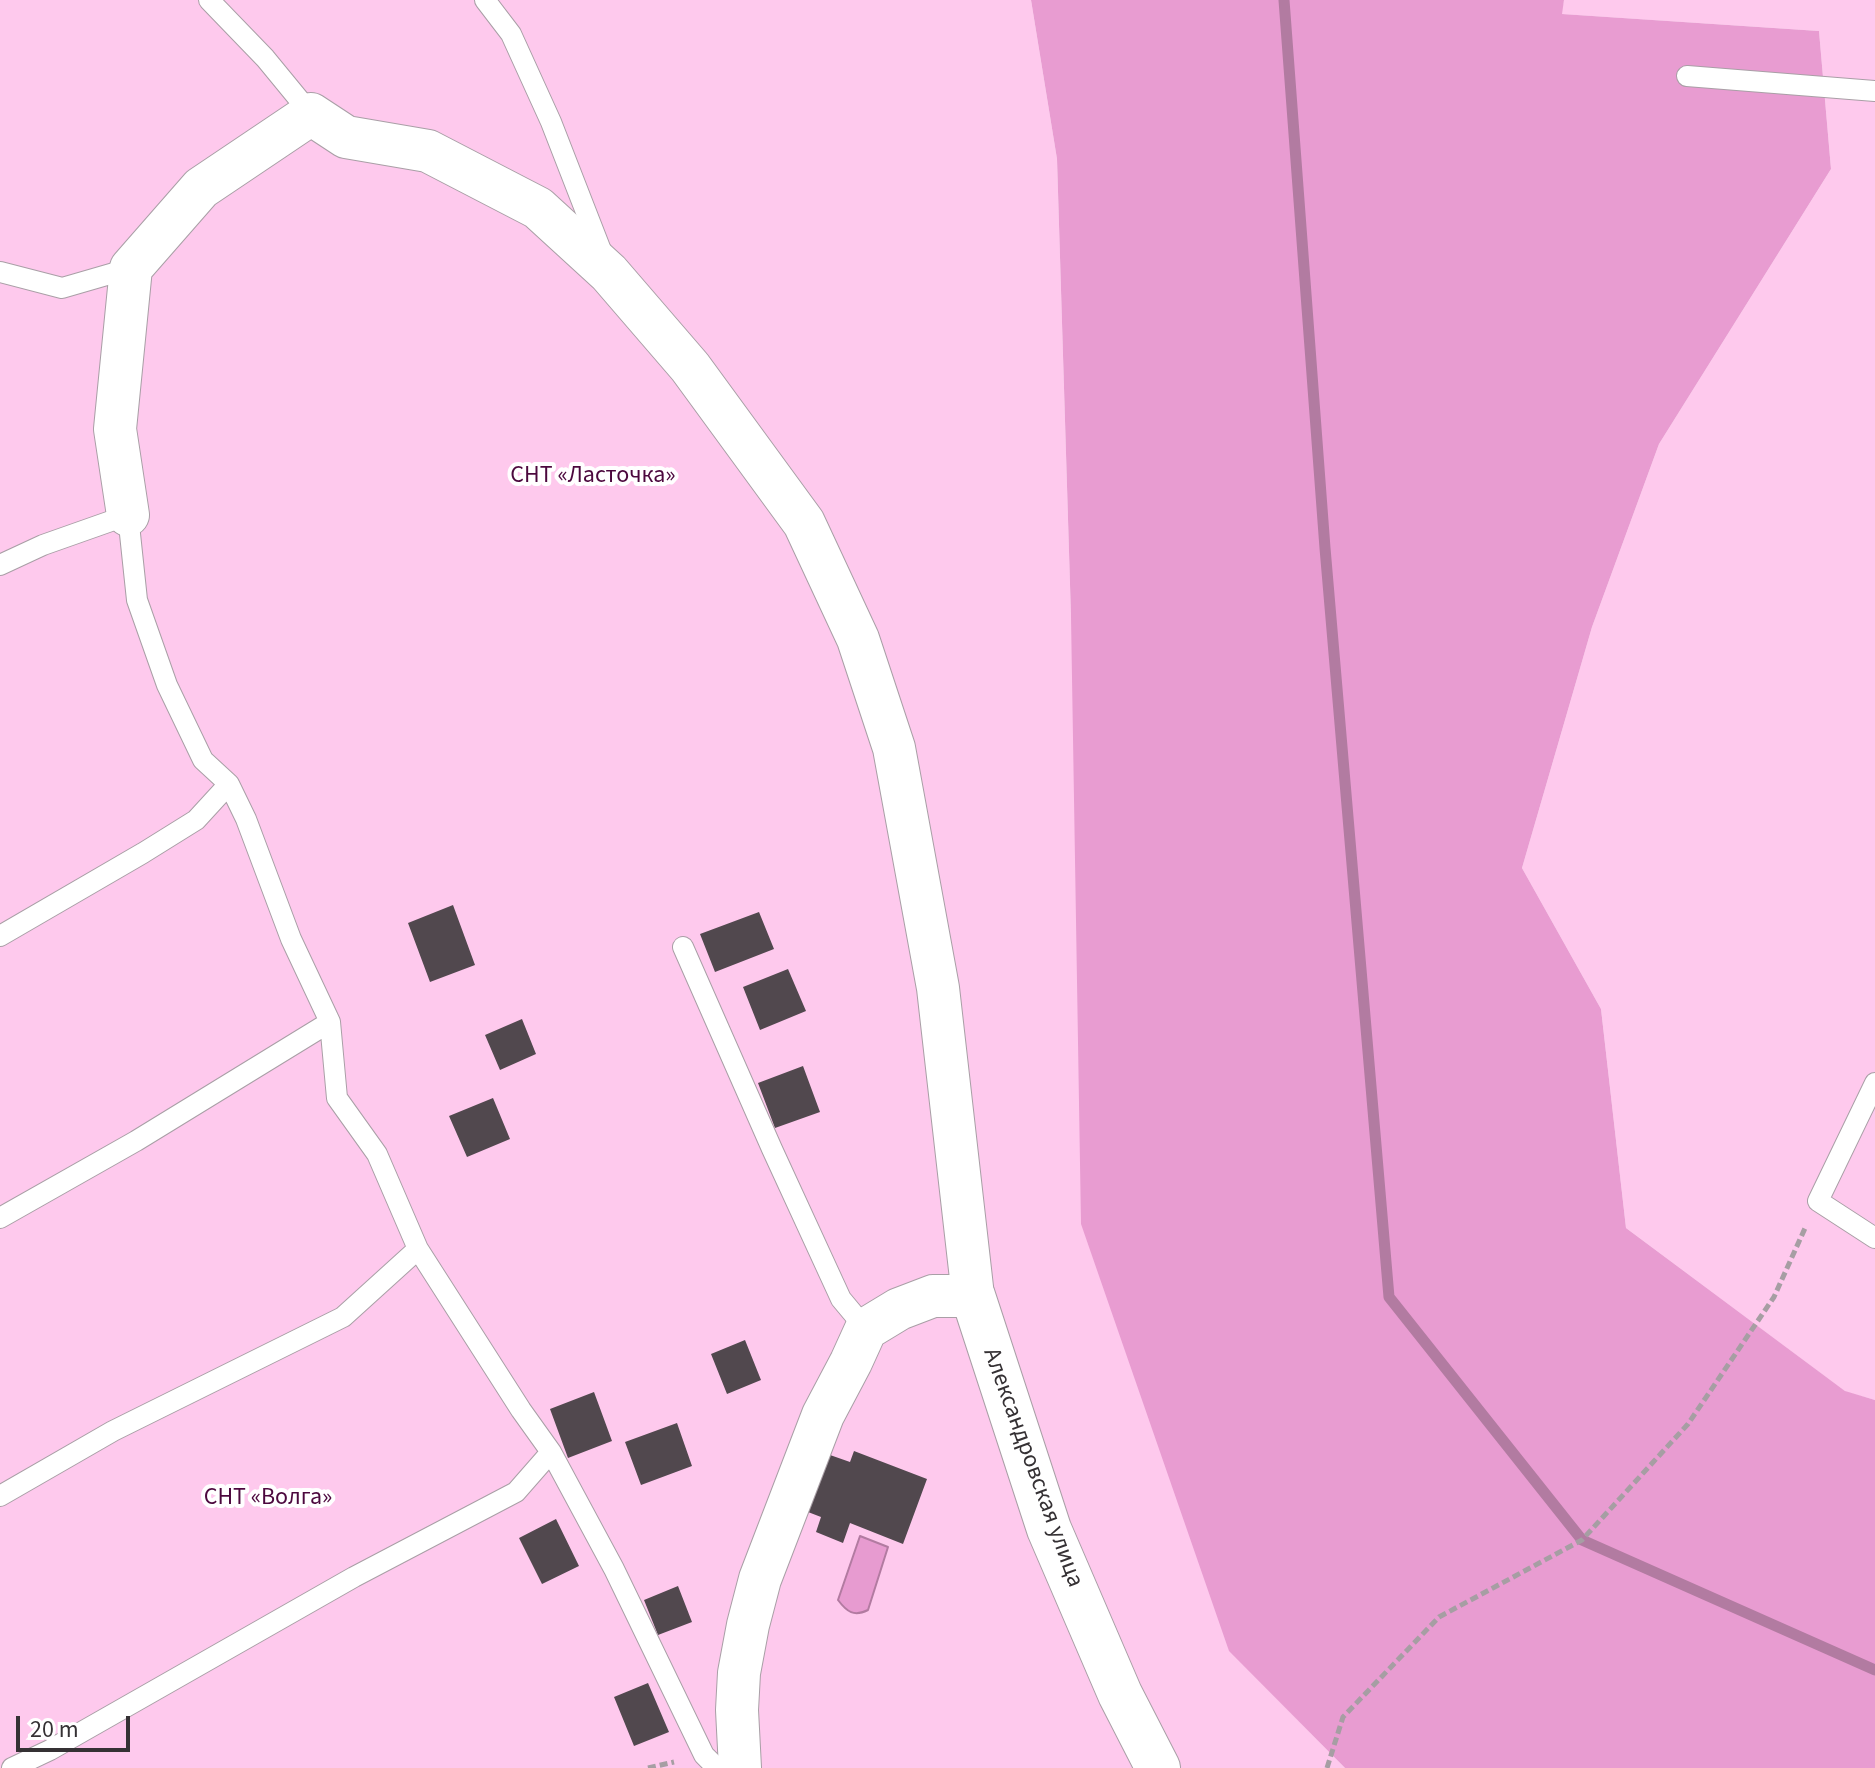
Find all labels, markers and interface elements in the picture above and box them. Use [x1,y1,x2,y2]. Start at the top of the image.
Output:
park label: СНТ «Ласточка» [510,463,676,491]
street label: Александровская улица [975,1345,1089,1591]
park label: СНТ «Волга» [204,1485,332,1513]
scale bar [20,1700,134,1750]
text: 20 m [30,1712,79,1747]

